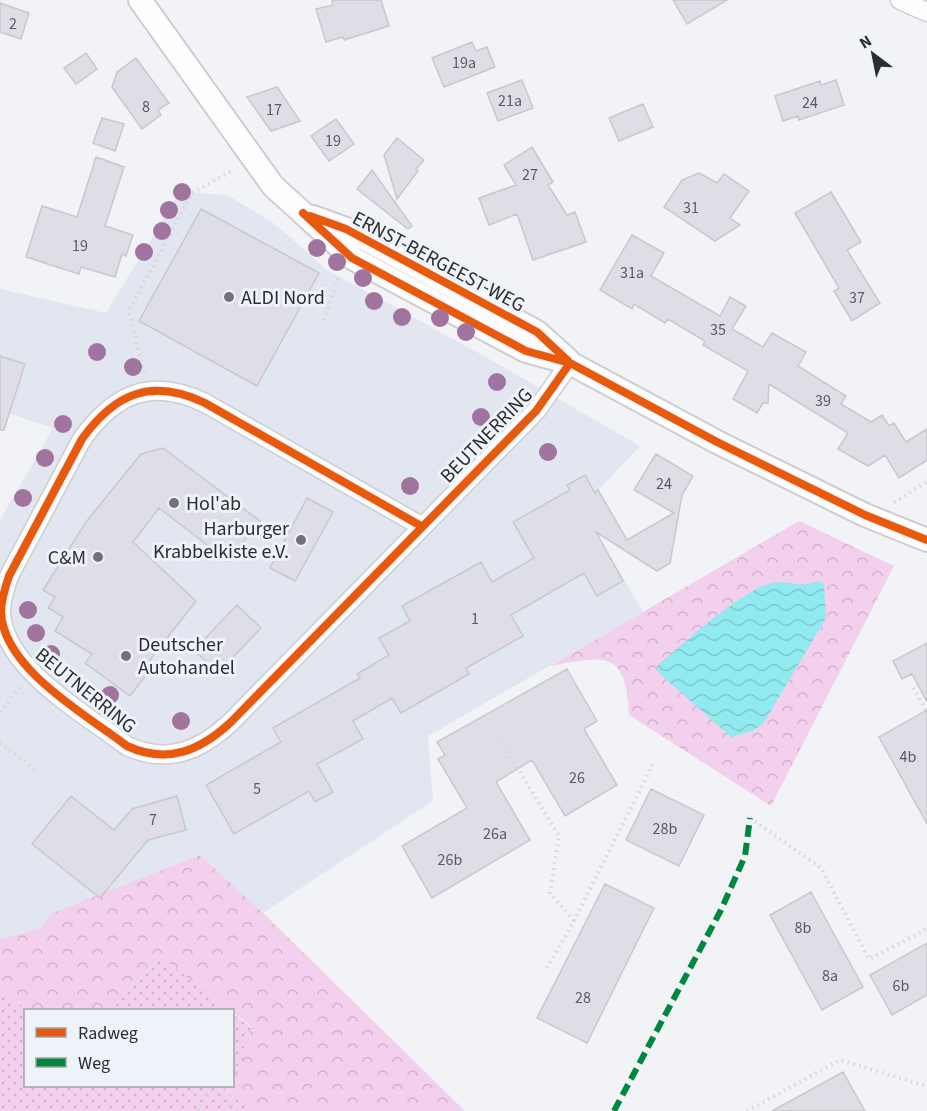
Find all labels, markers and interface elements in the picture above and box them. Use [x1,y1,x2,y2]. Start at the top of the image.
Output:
house number: 2 [9,13,17,35]
north arrow [843,24,903,84]
text: N [855,30,876,54]
house number: 19a [452,52,476,74]
house number: 21a [498,90,522,112]
house number: 24 [802,92,818,114]
house number: 8 [142,96,150,118]
house number: 17 [266,99,282,121]
house number: 19 [325,130,341,152]
house number: 27 [522,164,538,186]
house number: 31 [683,197,699,219]
street label: ERNST-BERGEEST-WEG [347,204,530,319]
house number: 19 [72,235,88,257]
house number: 31a [620,262,644,284]
place label: ALDI Nord [241,284,325,312]
house number: 37 [849,287,865,309]
marker: ALDI Nord [222,290,236,304]
house number: 35 [710,319,726,341]
street label: BEUTNERRING [434,382,539,490]
house number: 39 [815,390,831,412]
house number: 24 [656,473,672,495]
place label: Hol'ab [186,490,241,518]
marker: Hol'ab [167,496,181,510]
place label: Harburger Krabbelkiste e.V. [153,515,289,566]
marker: Harburger Krabbelkiste e.V. [294,533,308,547]
place label: C&M [48,544,86,572]
marker: C&M [91,550,105,564]
house number: 1 [471,608,479,630]
place label: Deutscher Autohandel [138,631,235,682]
street label: BEUTNERRING [29,641,142,740]
marker: Deutscher Autohandel [119,649,133,663]
house number: 4b [900,746,917,768]
house number: 26 [569,767,585,789]
house number: 5 [253,778,261,800]
house number: 7 [149,809,157,831]
house number: 28b [653,818,678,840]
house number: 26a [483,823,507,845]
house number: 26b [438,849,463,871]
house number: 8b [795,917,812,939]
house number: 8a [822,965,838,987]
house number: 6b [893,975,910,997]
house number: 28 [575,987,591,1009]
legend [24,1009,234,1087]
text: Radweg [78,1021,138,1046]
text: Weg [78,1051,110,1076]

